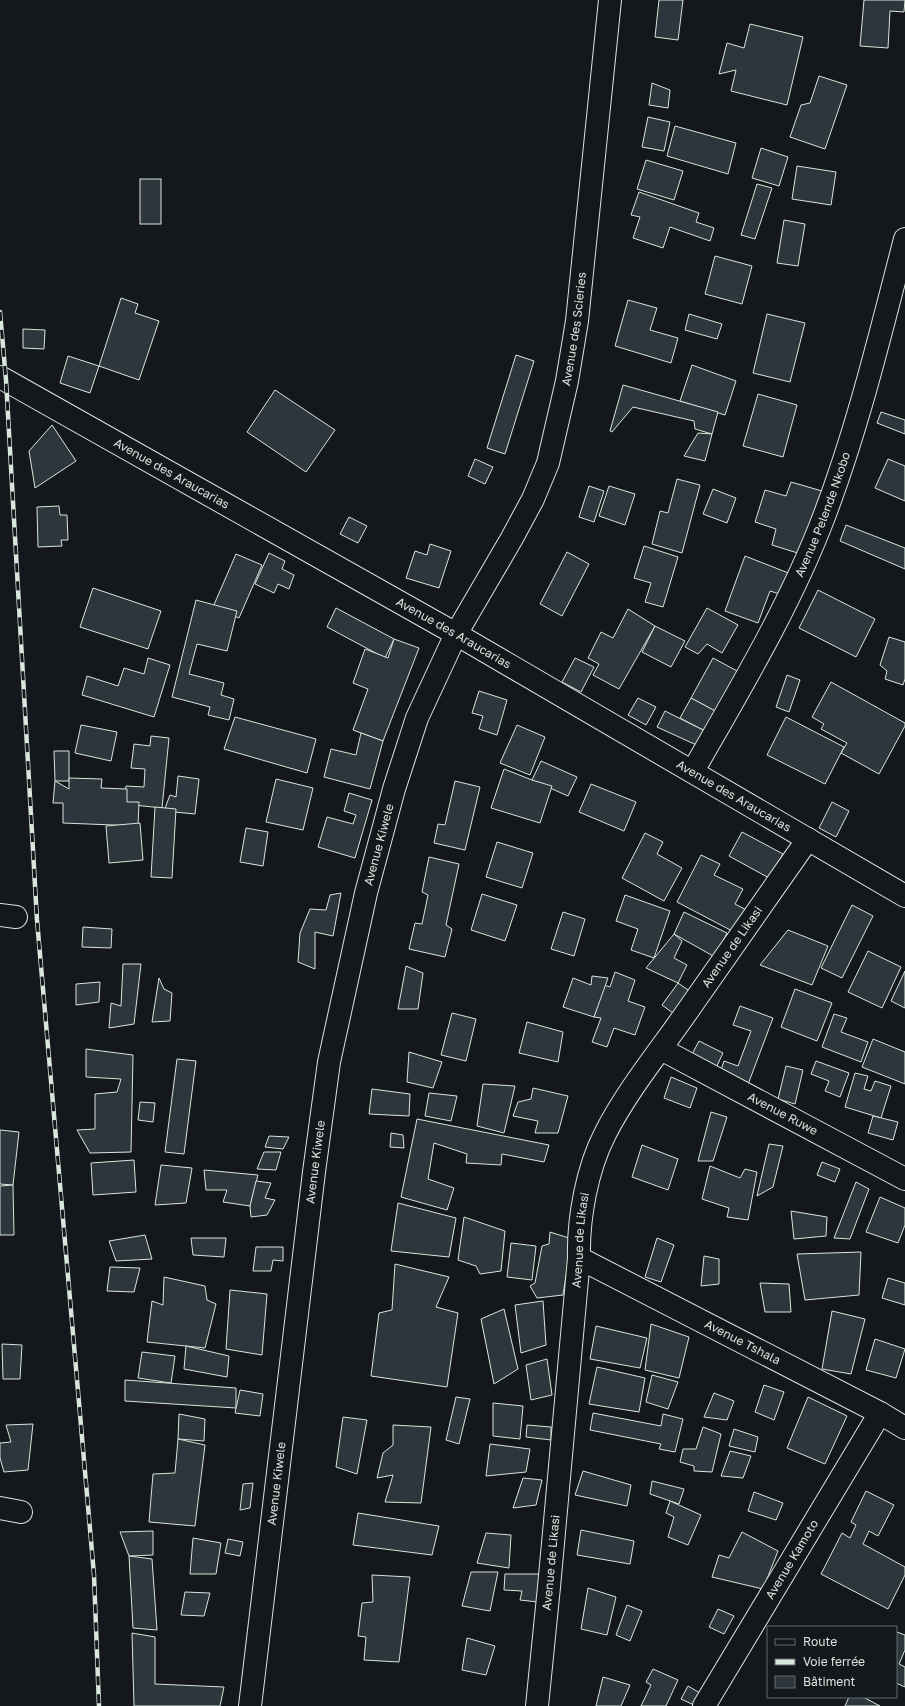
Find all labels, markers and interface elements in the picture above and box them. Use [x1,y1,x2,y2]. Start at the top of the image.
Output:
street label: Avenue des Scieries [558,271,589,387]
street label: Avenue des Araucarias [111,435,232,512]
street label: Avenue Pelende Nkobo [791,450,853,579]
street label: Avenue des Araucarias [394,594,514,672]
street label: Avenue des Araucarias [674,756,794,835]
street label: Avenue Kiwele [360,802,397,887]
street label: Avenue de Likasi [698,903,765,990]
street label: Avenue Ruwe [745,1089,821,1138]
street label: Avenue Kiwele [302,1119,328,1205]
street label: Avenue de Likasi [568,1191,592,1288]
street label: Avenue Tshala [702,1316,783,1368]
street label: Avenue Kiwele [264,1441,289,1526]
street label: Avenue de Likasi [539,1514,563,1611]
street label: Avenue Kamoto [762,1517,821,1602]
legend [767,1626,897,1698]
text: Route [803,1634,837,1649]
text: Voie ferrée [803,1654,865,1669]
text: Bâtiment [803,1674,856,1689]

